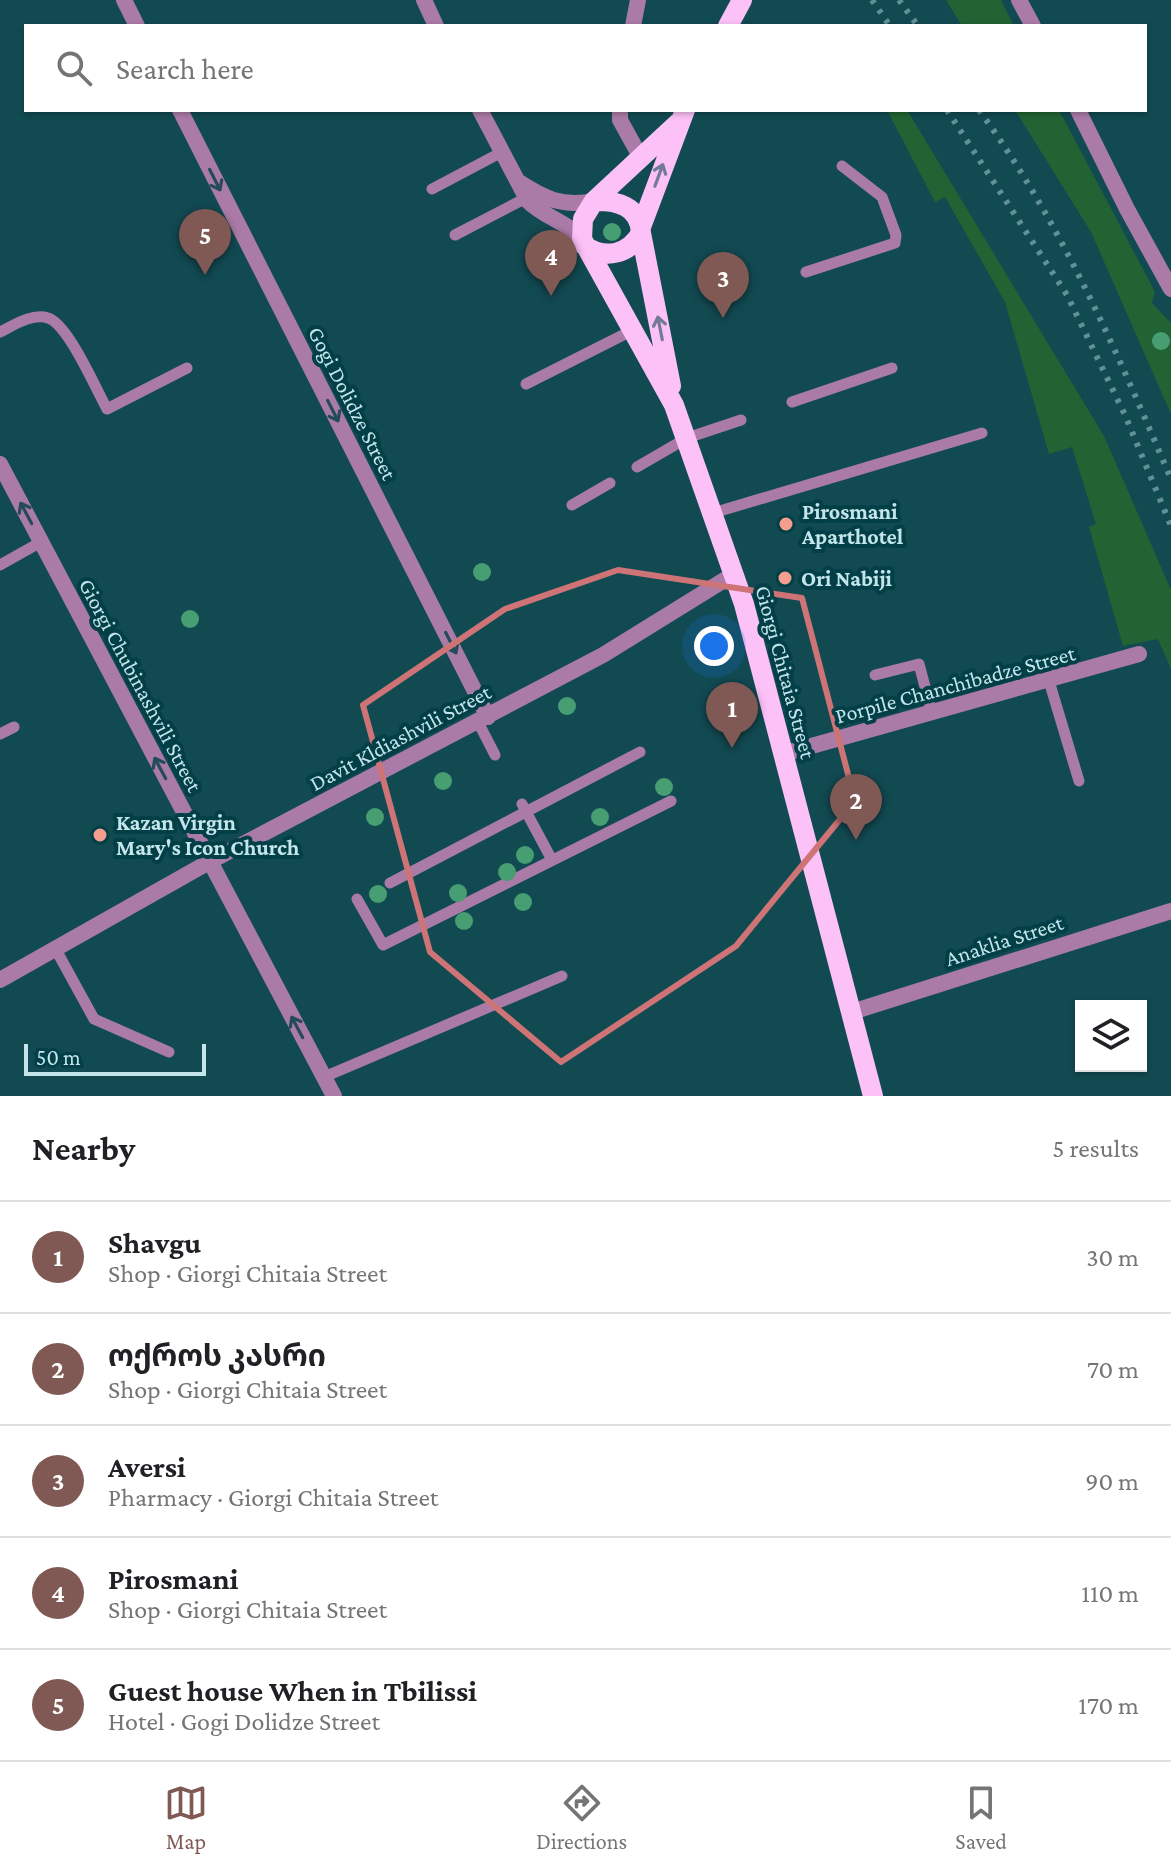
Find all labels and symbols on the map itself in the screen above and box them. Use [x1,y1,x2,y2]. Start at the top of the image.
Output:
one-way arrow [653,163,667,188]
one-way arrow [208,167,223,191]
pin: 5 [179,209,231,275]
pin: 4 [525,230,577,296]
pin: 3 [697,252,749,318]
one-way arrow [651,316,666,341]
street label: Gogi Dolidze Street [303,322,402,485]
one-way arrow [325,399,341,423]
place label: Pirosmani Aparthotel [801,499,904,549]
one-way arrow [18,502,34,525]
marker: Pirosmani Aparthotel [777,515,795,533]
place label: Ori Nabiji [801,566,893,591]
marker: Ori Nabiji [776,569,794,587]
street label: Giorgi Chubinashvili Street [74,574,208,797]
street label: Giorgi Chitaia Street [750,583,821,762]
your location [694,626,734,666]
one-way arrow [443,631,459,655]
street label: Porpile Chanchibadze Street [832,640,1079,729]
street label: Davit Kldiashvili Street [305,679,496,796]
pin: 1 [706,682,758,748]
one-way arrow [151,757,167,780]
pin: 2 [830,774,882,840]
place label: Kazan Virgin Mary's Icon Church [116,810,300,860]
marker: Kazan Virgin Mary's Icon Church [91,826,109,844]
street label: Anaklia Street [942,909,1067,971]
one-way arrow [289,1016,305,1039]
scale bar [24,1040,206,1076]

